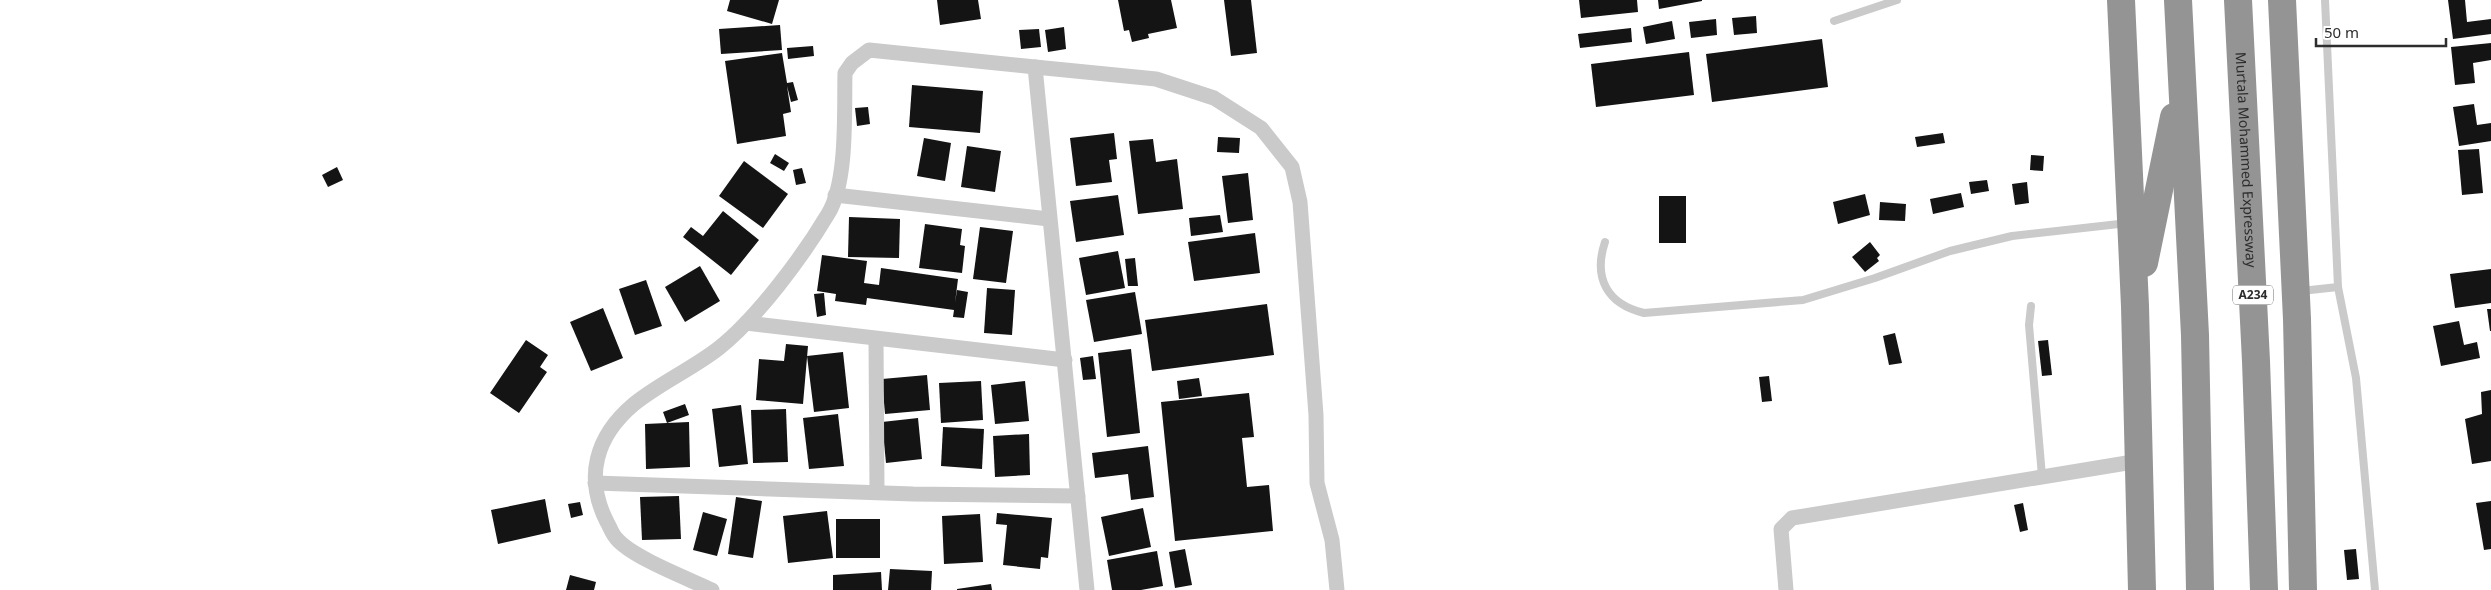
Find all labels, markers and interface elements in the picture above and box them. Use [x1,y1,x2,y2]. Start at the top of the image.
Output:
scale bar [2316,15,2446,47]
text: 50 m [2324,22,2359,42]
street label: Murtala Mohammed Expressway [2232,51,2261,269]
road number: A234 [2233,286,2273,304]

